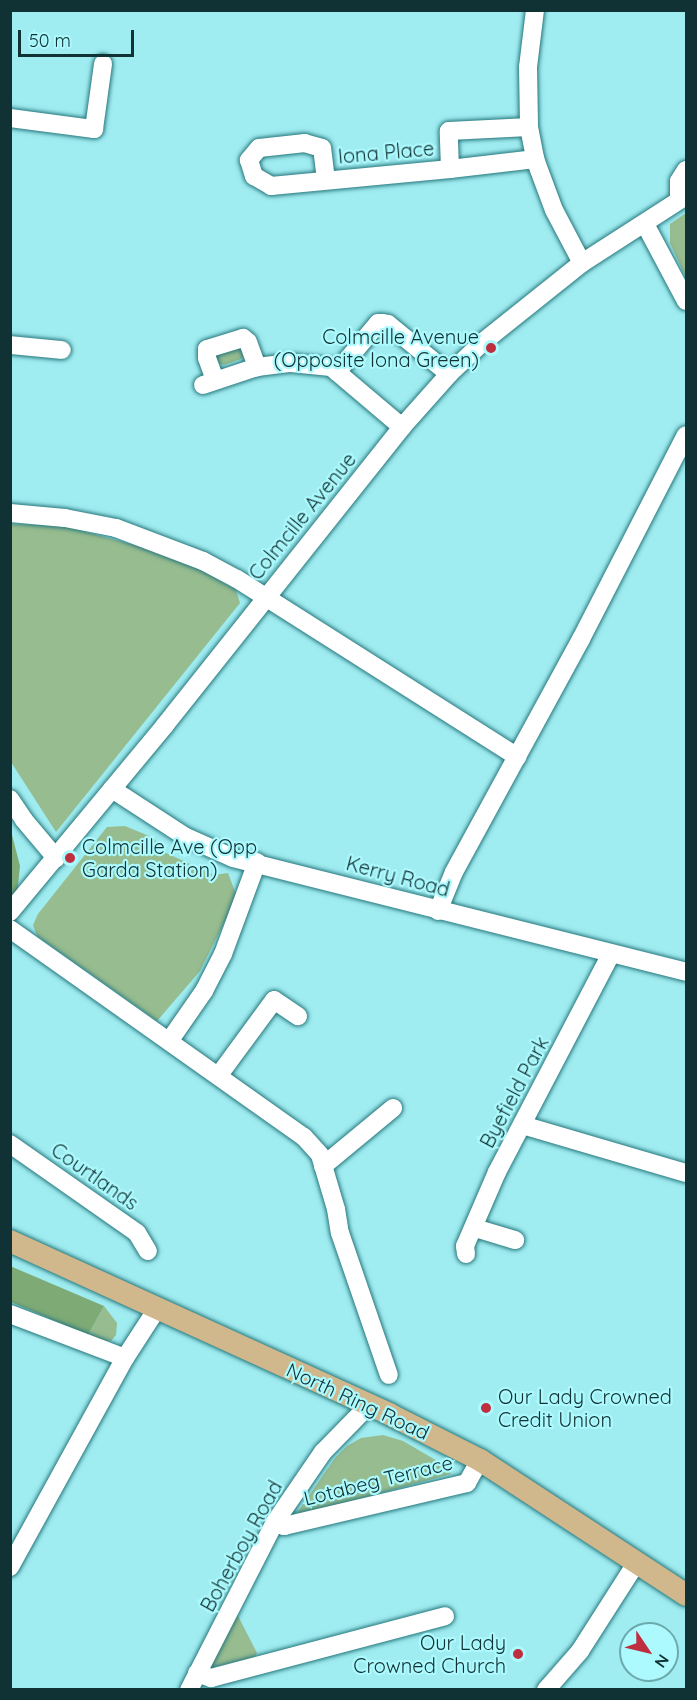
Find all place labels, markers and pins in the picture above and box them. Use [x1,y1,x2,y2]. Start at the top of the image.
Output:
place label: Colmcille Avenue (Opposite Iona Green) [274,324,479,371]
marker: Colmcille Avenue (Opposite Iona Green) [484,341,498,355]
place label: Colmcille Ave (Opp Garda Station) [82,834,257,881]
marker: Colmcille Ave (Opp Garda Station) [63,851,77,865]
place label: Our Lady Crowned Credit Union [498,1384,672,1431]
marker: Our Lady Crowned Credit Union [479,1401,493,1415]
place label: Our Lady Crowned Church [353,1630,506,1677]
marker: Our Lady Crowned Church [511,1647,525,1661]

